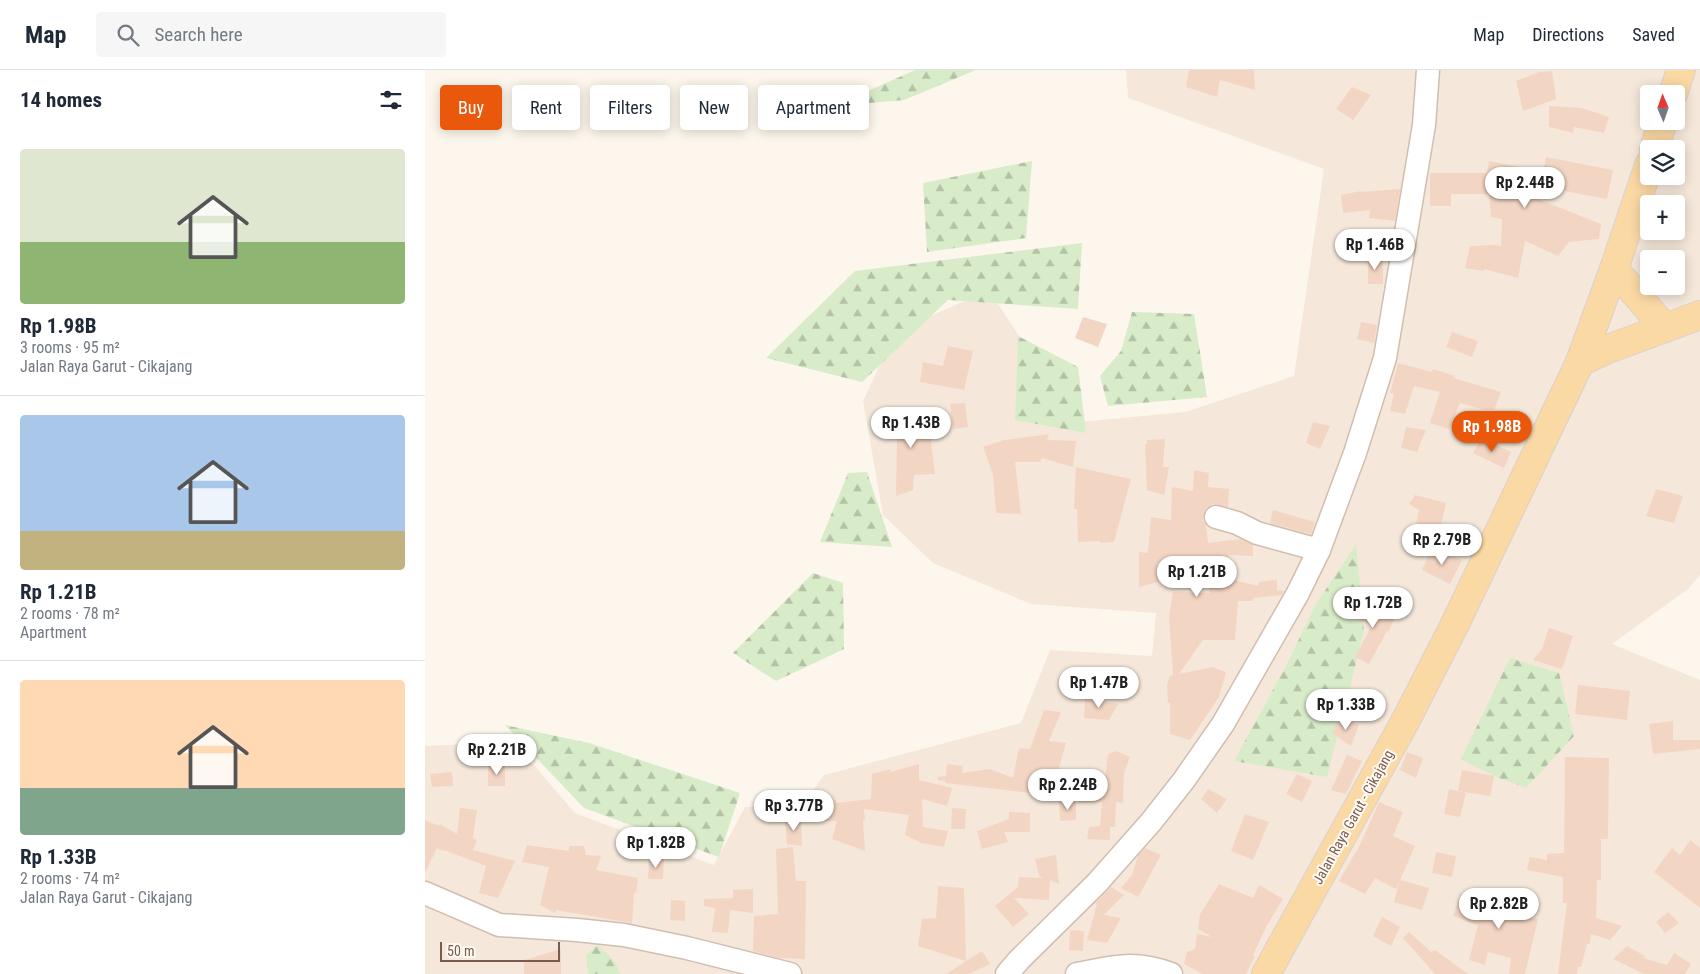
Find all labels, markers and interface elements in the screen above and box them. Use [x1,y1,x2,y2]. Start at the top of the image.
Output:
search box [96,12,446,57]
text: Map [25,21,66,49]
icon: search [114,21,142,49]
text: Search here [154,23,243,46]
text: Map [1473,24,1504,45]
text: Directions [1532,24,1604,45]
text: Saved [1632,24,1675,45]
chip: Buy [440,85,502,130]
chip: Rent [512,85,580,130]
chip: Filters [590,85,670,130]
chip: New [680,85,748,130]
chip: Apartment [758,85,869,130]
north arrow [1640,85,1685,130]
map controls [1640,85,1685,295]
icon: filters [377,86,405,114]
text: 14 homes [20,88,102,112]
button: layers [1640,140,1685,185]
pin: Rp 2.44B [1473,166,1577,209]
text: Rp 2.44B [1496,173,1554,192]
icon: home [168,182,258,272]
button: + [1640,195,1685,240]
pin: Rp 1.46B [1323,228,1427,271]
text: Rp 1.46B [1346,235,1404,254]
button: − [1640,250,1685,295]
text: Rp 1.98B [20,314,97,338]
text: 3 rooms · 95 m² [20,338,120,357]
text: Jalan Raya Garut - Cikajang [20,357,192,376]
pin: Rp 1.43B [859,406,963,449]
pin: Rp 1.98B [1440,410,1544,453]
text: Rp 1.43B [882,413,940,432]
text: Rp 1.98B [1463,417,1521,436]
icon: home [168,447,258,537]
pin: Rp 2.79B [1390,524,1494,566]
text: Rp 2.79B [1413,530,1471,549]
pin: Rp 1.21B [1145,556,1249,598]
text: Rp 1.21B [1168,562,1226,581]
text: Rp 1.21B [20,580,97,604]
pin: Rp 1.72B [1321,586,1425,629]
text: Rp 1.72B [1344,593,1402,612]
text: 2 rooms · 78 m² [20,604,120,623]
text: Apartment [20,623,87,642]
pin: Rp 1.47B [1047,666,1151,709]
text: Rp 1.47B [1070,673,1128,692]
pin: Rp 1.33B [1294,688,1398,731]
text: Rp 1.33B [1317,695,1375,714]
icon: home [168,712,258,802]
pin: Rp 2.21B [445,734,549,776]
text: Rp 2.21B [468,740,526,759]
street label: Jalan Raya Garut - Cikajang [1309,747,1397,887]
pin: Rp 2.24B [1016,768,1120,811]
text: Rp 2.24B [1039,775,1097,794]
pin: Rp 3.77B [742,790,846,832]
text: Rp 3.77B [765,796,823,815]
pin: Rp 1.82B [604,826,708,869]
text: Rp 1.82B [627,833,685,852]
text: Rp 1.33B [20,845,97,869]
text: 2 rooms · 74 m² [20,869,120,888]
text: Jalan Raya Garut - Cikajang [20,888,192,907]
pin: Rp 2.82B [1447,888,1551,930]
text: Rp 2.82B [1470,894,1528,913]
scale bar [440,939,560,962]
text: 50 m [447,943,475,959]

